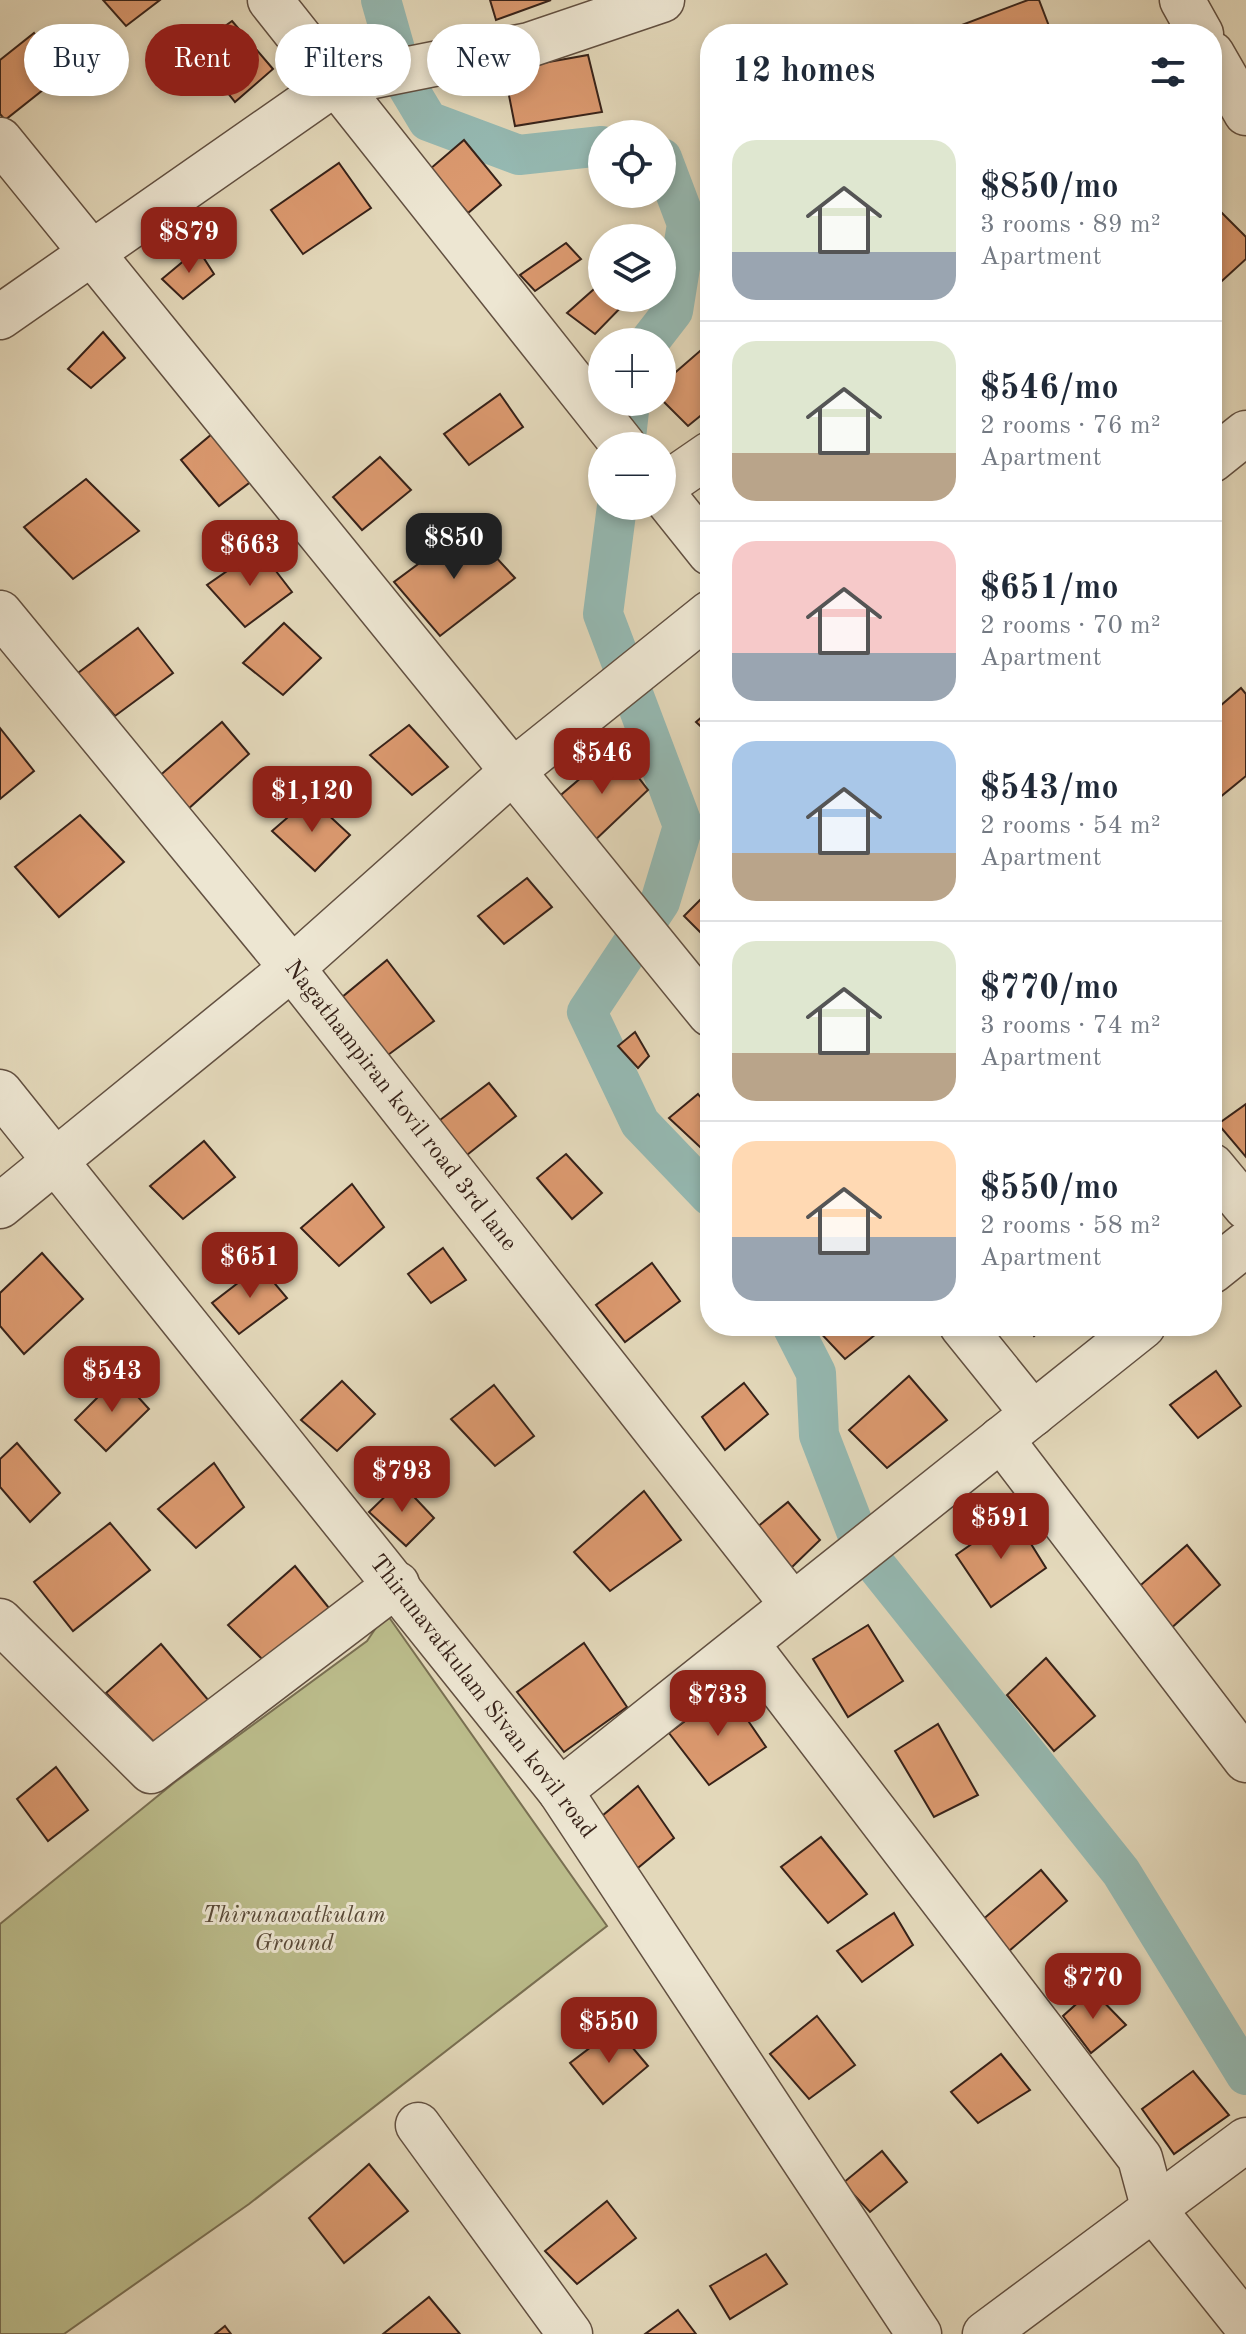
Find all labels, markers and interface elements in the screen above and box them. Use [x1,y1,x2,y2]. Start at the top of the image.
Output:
chip: Buy [24,24,129,96]
chip: Rent [145,24,259,96]
chip: Filters [275,24,411,96]
chip: New [427,24,540,96]
icon: filters [1146,50,1190,94]
text: 12 homes [732,55,875,89]
map controls [588,120,676,520]
button: locate [588,120,676,208]
text: $850/mo [980,171,1119,205]
icon: home [796,172,892,268]
pin: $879 [142,207,236,275]
text: 3 rooms · 89 m² [980,212,1161,238]
text: $879 [159,220,219,246]
button: layers [588,224,676,312]
text: Apartment [980,244,1102,270]
button: + [588,328,676,416]
text: $546/mo [980,372,1119,406]
icon: home [796,373,892,469]
text: 2 rooms · 76 m² [980,413,1161,439]
button: − [588,432,676,520]
text: Apartment [980,445,1102,471]
pin: $850 [407,513,501,581]
pin: $663 [203,520,297,588]
text: $850 [424,526,484,552]
text: $663 [220,533,280,559]
text: $651/mo [980,572,1119,606]
icon: home [796,573,892,669]
text: 2 rooms · 70 m² [980,613,1161,639]
text: Apartment [980,645,1102,671]
pin: $546 [555,728,649,796]
text: $546 [572,741,632,767]
pin: $1,120 [247,766,377,834]
text: $543/mo [980,772,1119,806]
icon: home [796,773,892,869]
text: $1,120 [271,779,353,805]
text: 2 rooms · 54 m² [980,813,1161,839]
text: Apartment [980,845,1102,871]
street label: Nagathampiran kovil road 3rd lane [279,956,521,1256]
text: $770/mo [980,972,1119,1006]
icon: home [796,973,892,1069]
text: 3 rooms · 74 m² [980,1013,1161,1039]
text: Apartment [980,1045,1102,1071]
text: $550/mo [980,1172,1119,1206]
icon: home [796,1173,892,1269]
text: 2 rooms · 58 m² [980,1213,1161,1239]
pin: $651 [203,1232,297,1300]
text: $651 [220,1245,280,1271]
text: Apartment [980,1245,1102,1271]
pin: $543 [65,1346,159,1414]
text: $543 [82,1359,142,1385]
pin: $793 [355,1446,449,1514]
text: $793 [372,1459,432,1485]
pin: $591 [954,1493,1048,1561]
text: $591 [971,1506,1031,1532]
street label: Thirunavatkulam Sivan kovil road [364,1551,600,1843]
pin: $733 [671,1670,765,1738]
text: $733 [688,1683,748,1709]
park label: Thirunavatkulam Ground [202,1904,386,1956]
pin: $770 [1046,1953,1140,2021]
text: $770 [1063,1966,1123,1992]
pin: $550 [562,1997,656,2065]
text: $550 [579,2010,639,2036]

